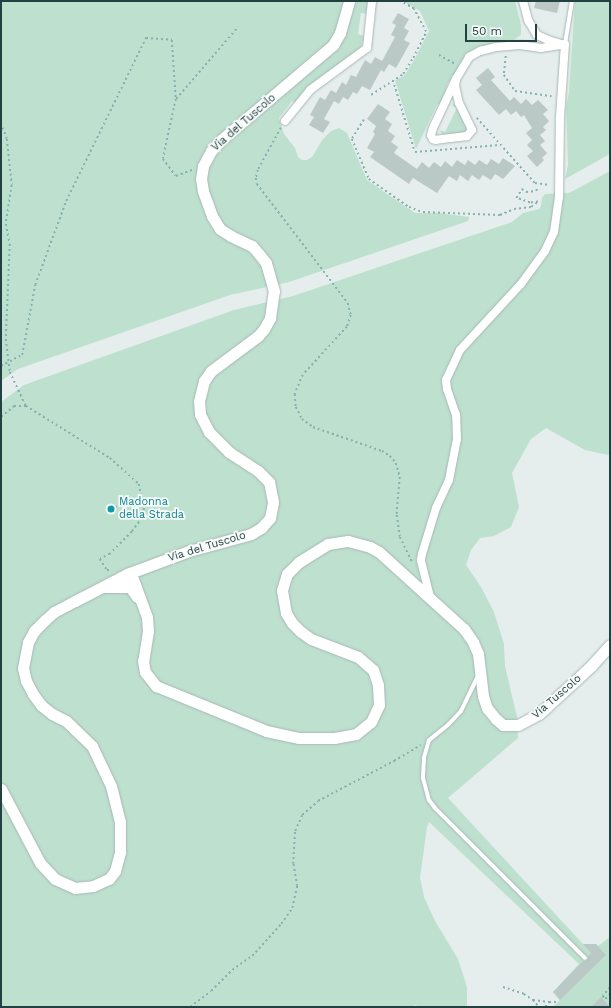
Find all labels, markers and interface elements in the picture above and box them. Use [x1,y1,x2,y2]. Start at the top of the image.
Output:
scale bar [467,16,539,42]
text: 50 m [472,24,502,38]
street label: Via del Tuscolo [209,91,279,155]
place label: Madonna della Strada [119,496,184,522]
marker: Madonna della Strada [106,504,116,514]
street label: Via del Tuscolo [166,529,248,565]
street label: Via Tuscolo [530,672,584,722]

